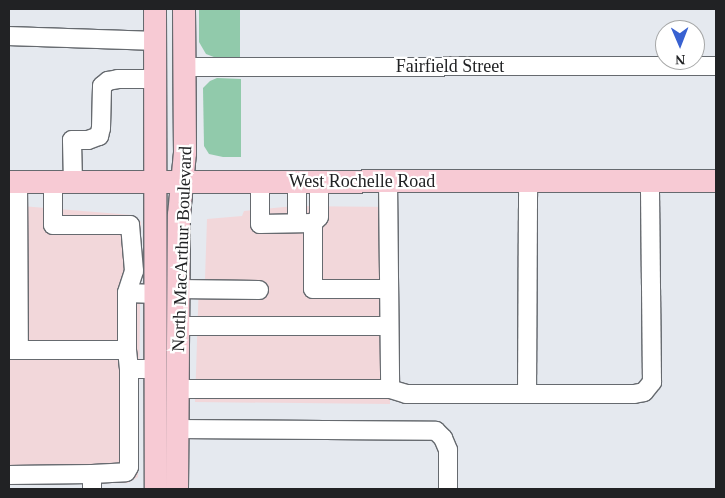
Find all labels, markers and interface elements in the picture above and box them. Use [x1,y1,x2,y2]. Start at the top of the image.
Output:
north arrow [655,20,705,70]
text: N [675,52,685,67]
street label: Fairfield Street [396,55,504,77]
street label: North MacArthur Boulevard [168,146,196,352]
street label: West Rochelle Road [289,170,435,192]

